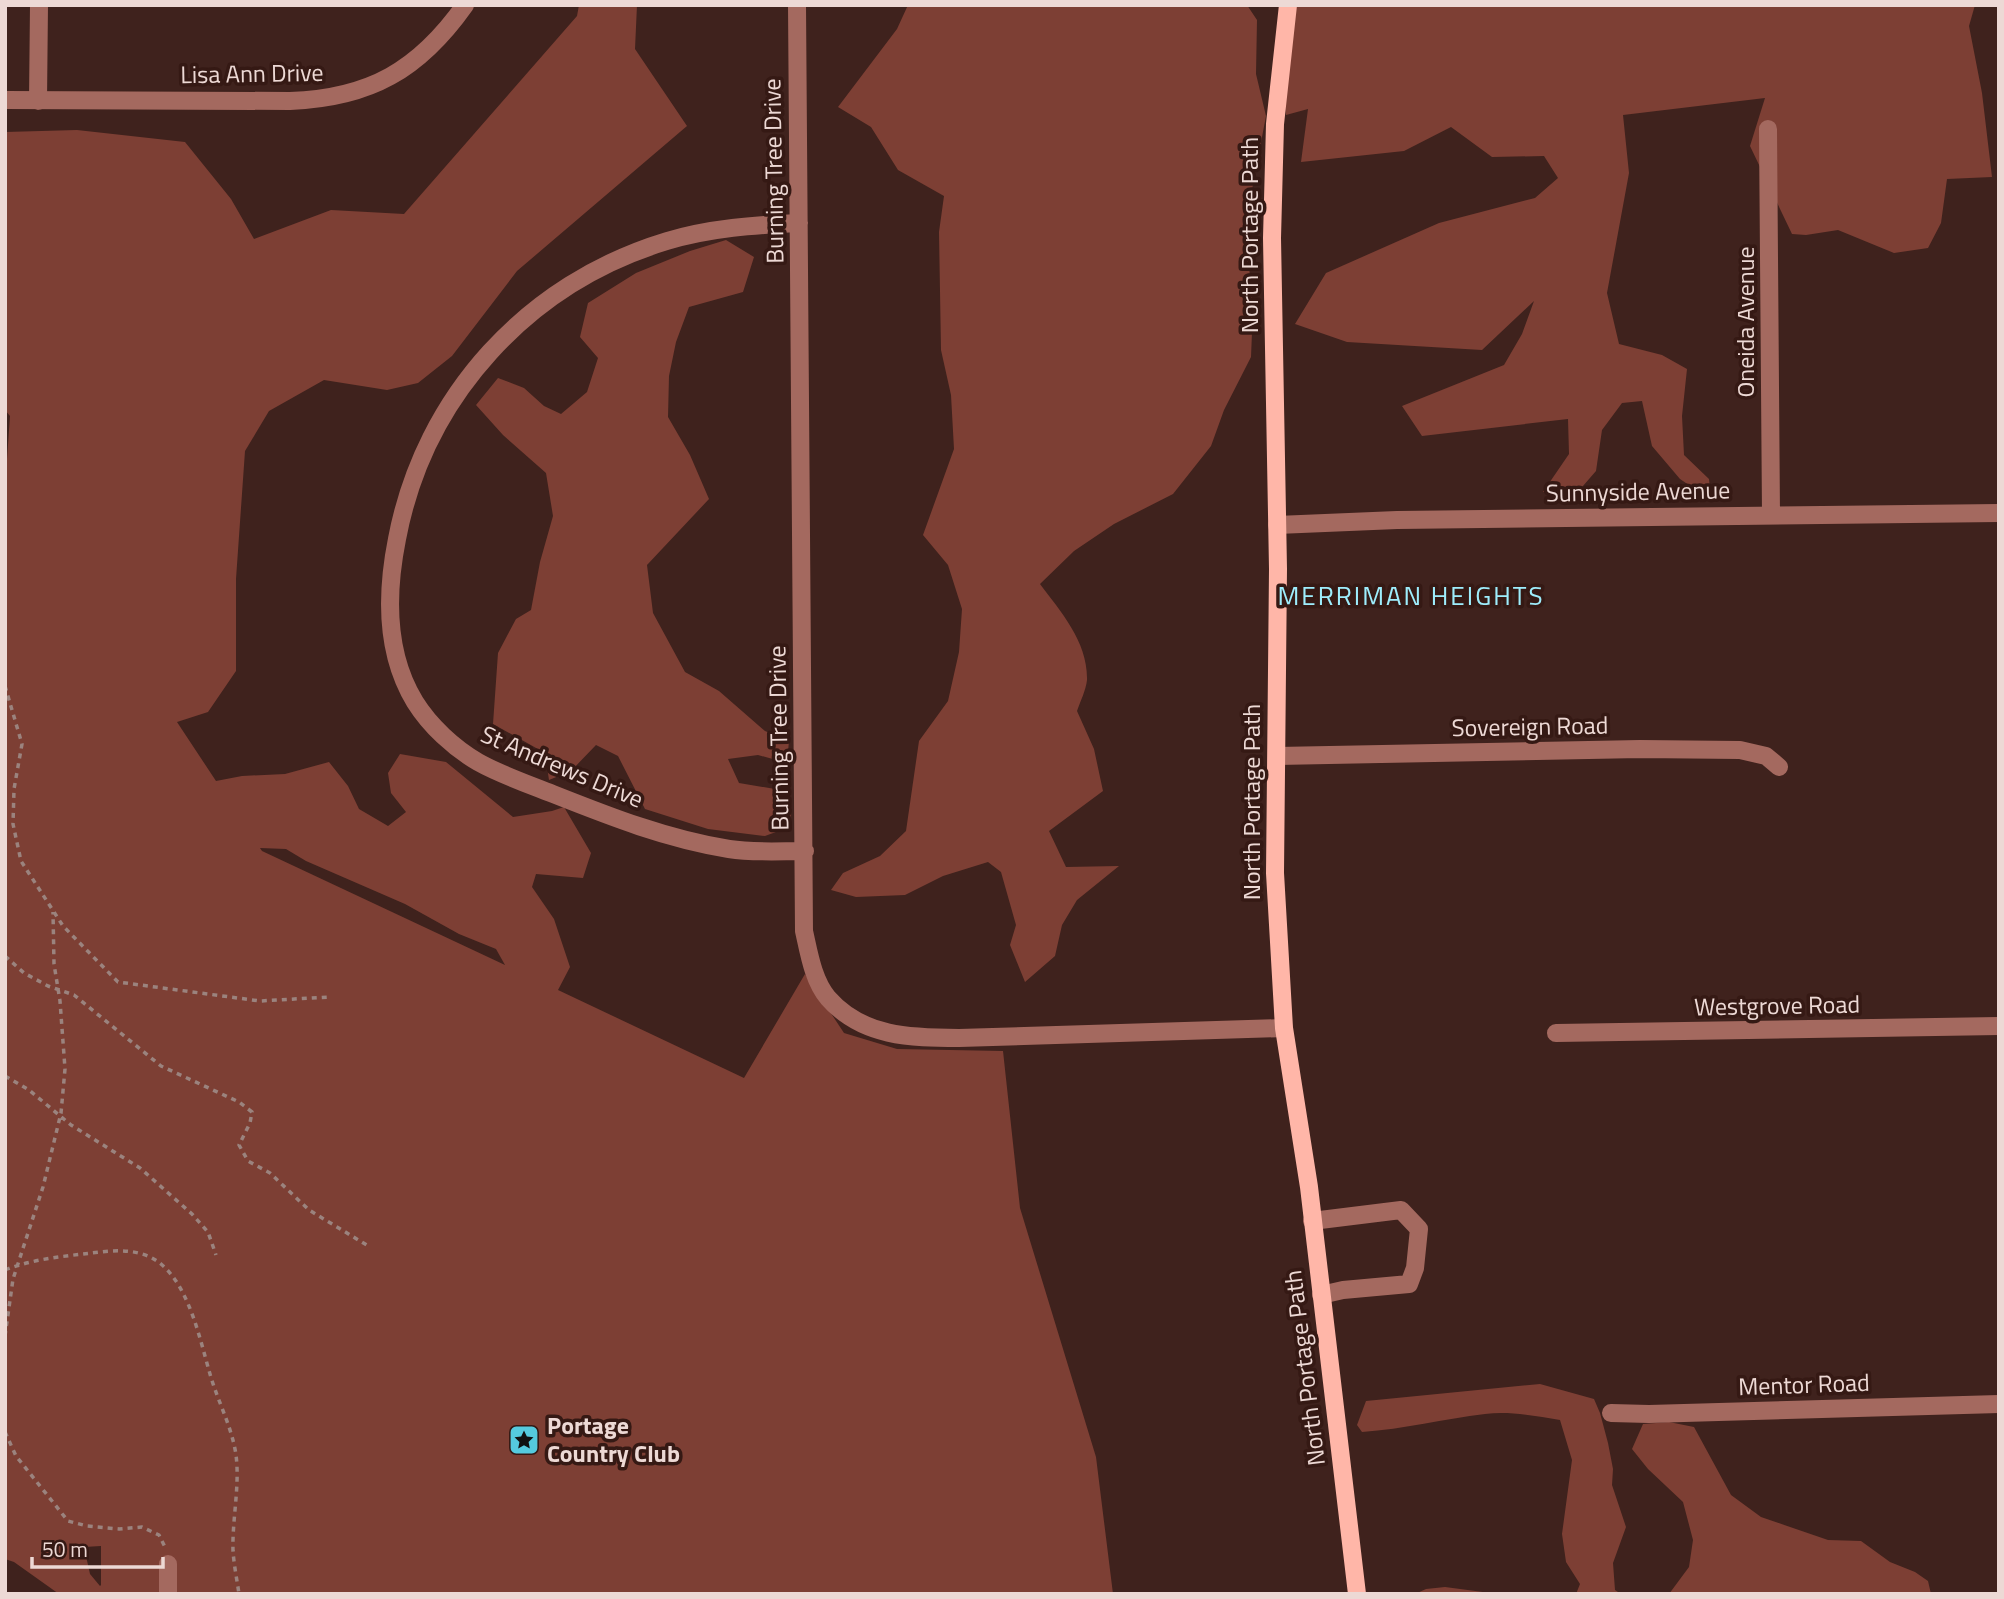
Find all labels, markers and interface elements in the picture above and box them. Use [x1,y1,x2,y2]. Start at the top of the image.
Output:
street label: Lisa Ann Drive [180,54,324,92]
street label: Burning Tree Drive [753,78,793,264]
street label: North Portage Path [1231,137,1267,333]
street label: Oneida Avenue [1727,246,1763,398]
street label: Sunnyside Avenue [1545,471,1730,511]
district label: MERRIMAN HEIGHTS [1278,576,1544,615]
street label: Burning Tree Drive [758,645,798,831]
street label: North Portage Path [1233,704,1269,900]
street label: Sovereign Road [1451,707,1609,745]
street label: St Andrews Drive [475,716,649,817]
street label: Westgrove Road [1694,986,1860,1024]
street label: North Portage Path [1274,1268,1334,1468]
street label: Mentor Road [1738,1364,1870,1404]
place label: Portage Country Club [547,1407,680,1471]
place icon: Portage Country Club [507,1423,541,1457]
scale bar [32,1526,163,1570]
text: 50 m [42,1533,88,1565]

